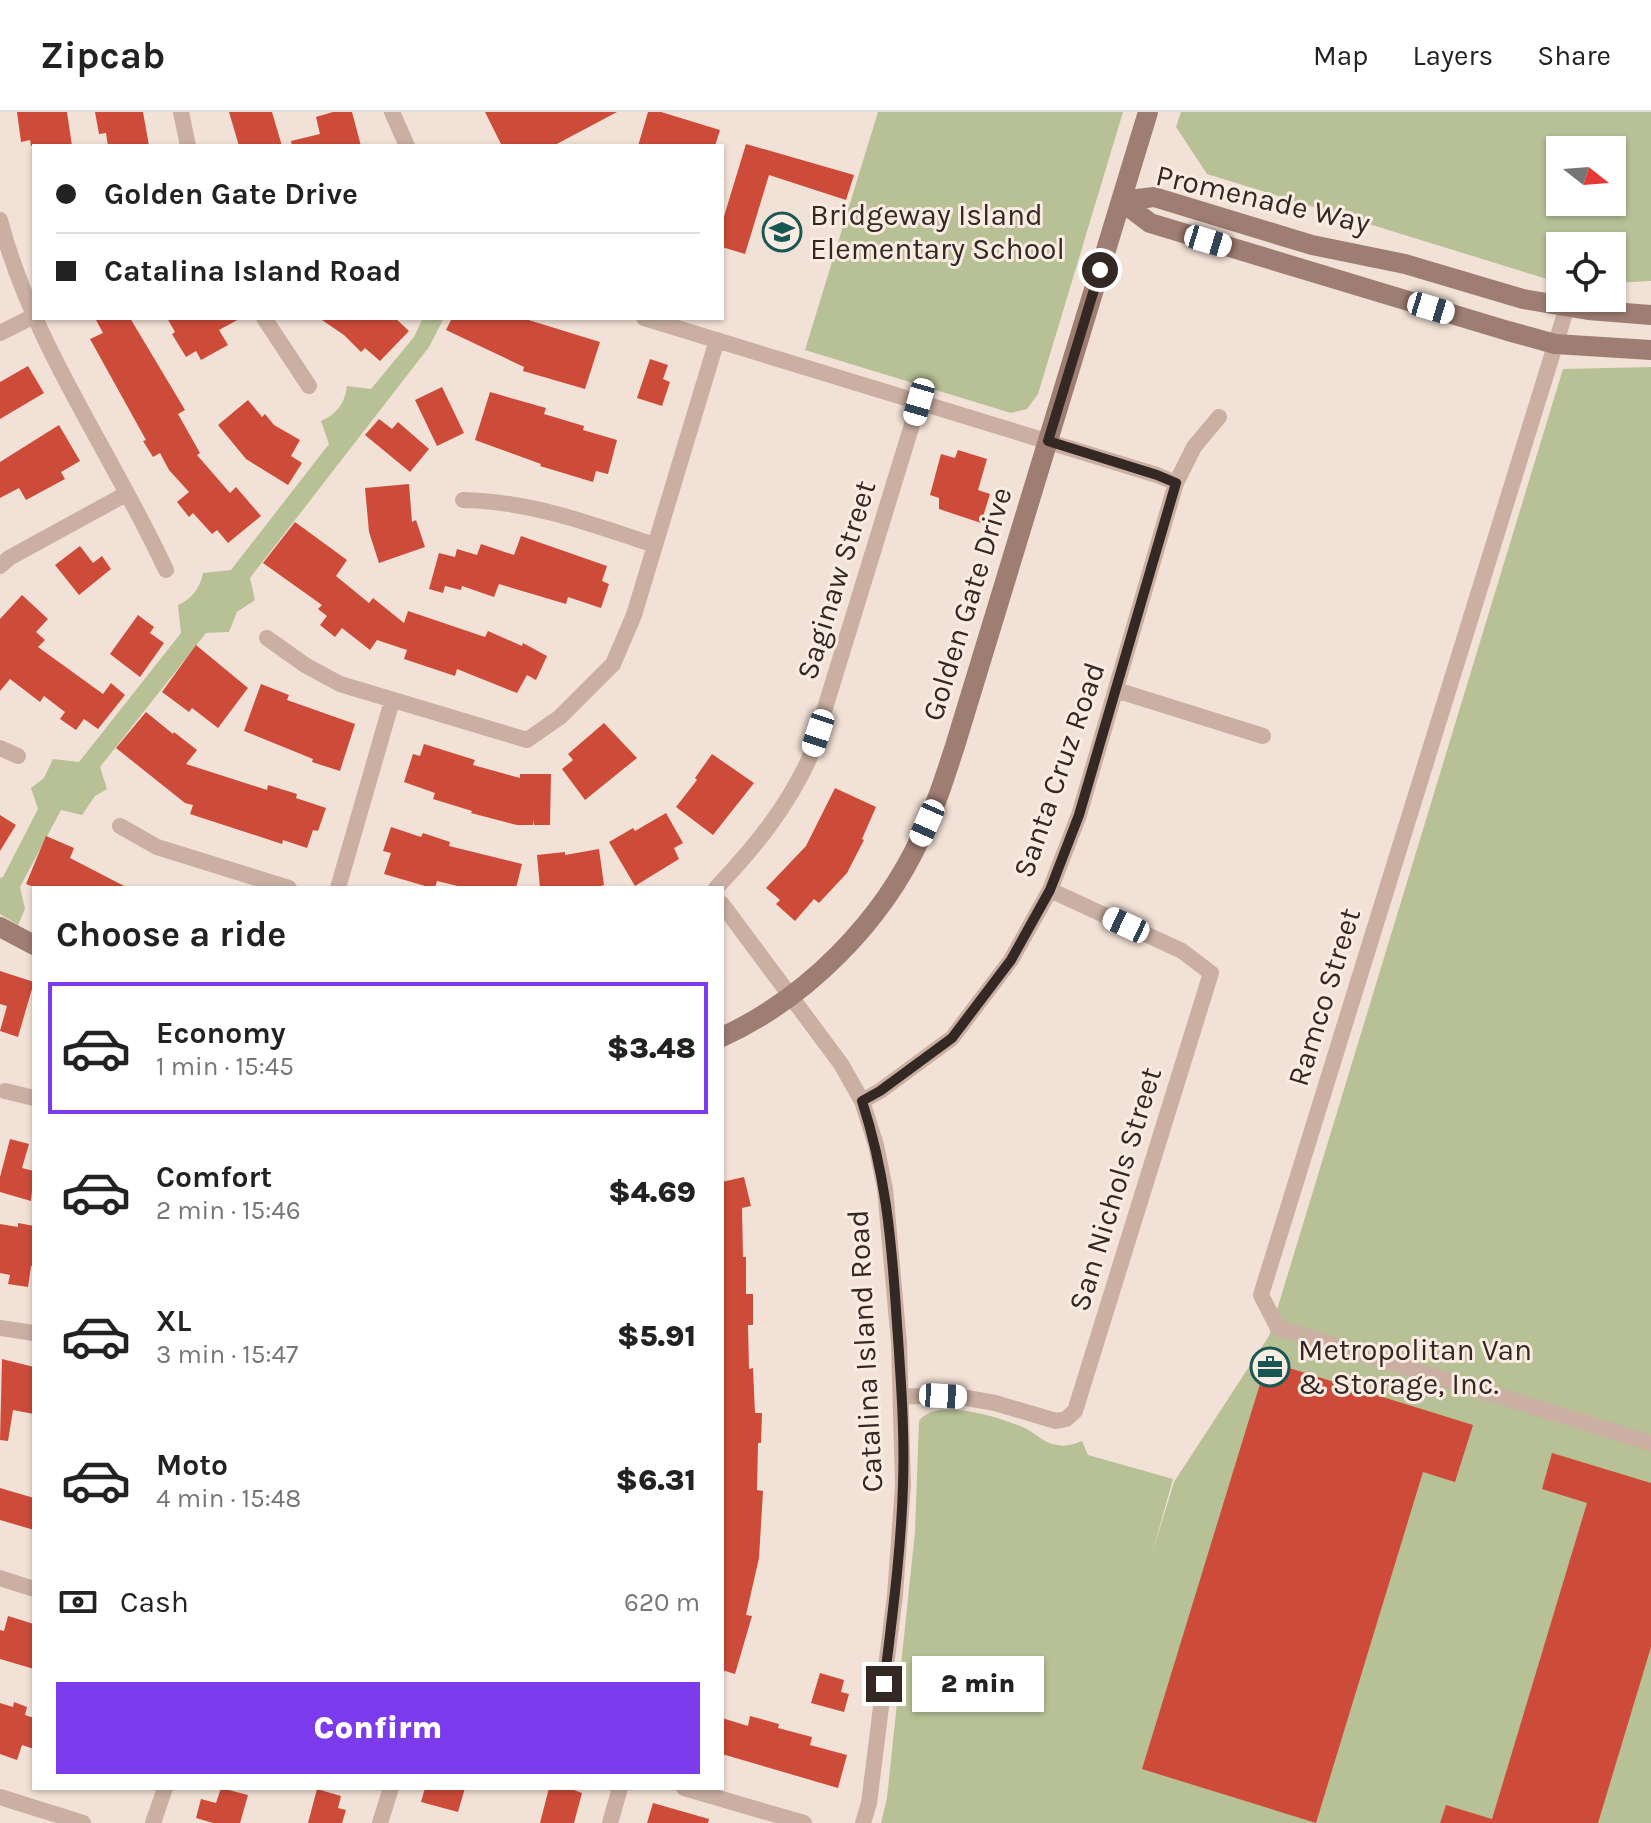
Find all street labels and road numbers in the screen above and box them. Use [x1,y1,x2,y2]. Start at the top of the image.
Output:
street label: Promenade Way [1152,157,1374,241]
street label: Saginaw Street [789,476,883,684]
street label: Golden Gate Drive [914,483,1020,725]
street label: Santa Cruz Road [1005,658,1113,882]
street label: Ramco Street [1280,904,1368,1090]
street label: San Nichols Street [1061,1063,1169,1315]
street label: Catalina Island Road [840,1209,890,1493]

